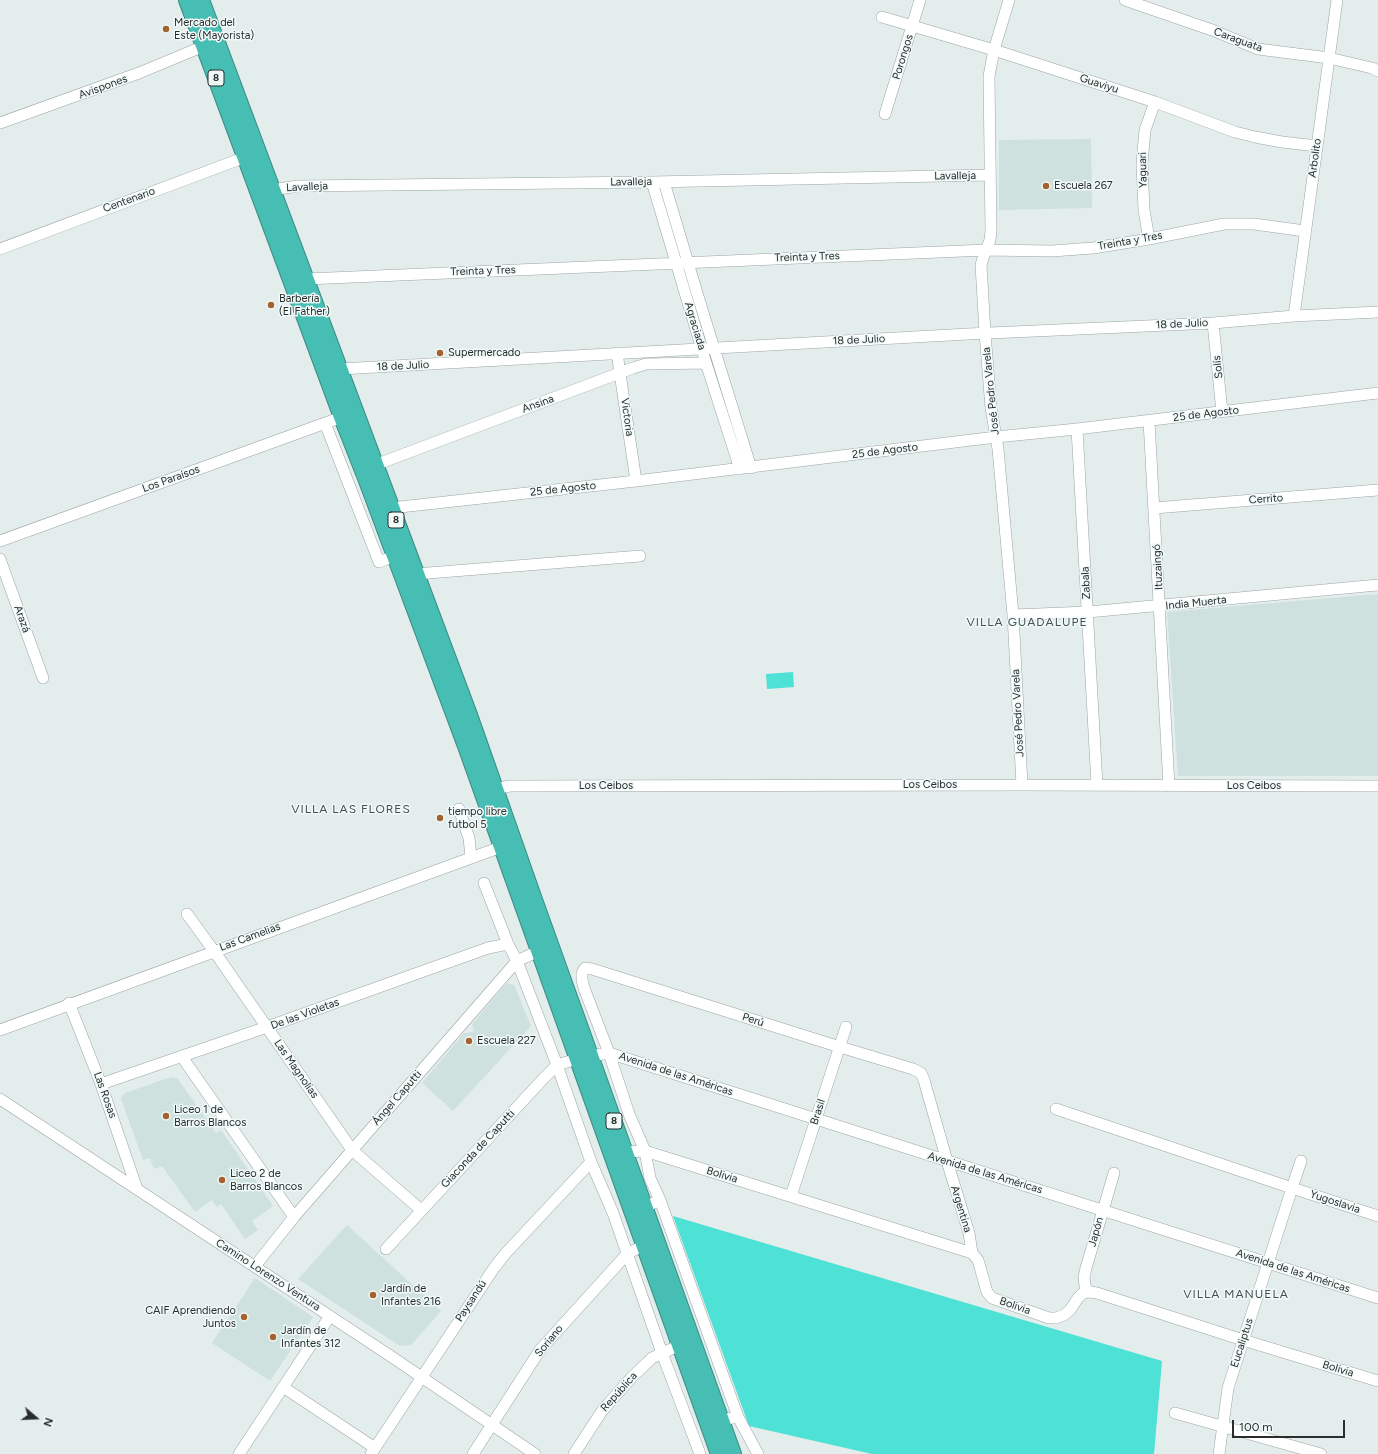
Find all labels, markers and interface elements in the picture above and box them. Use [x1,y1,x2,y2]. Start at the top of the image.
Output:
place label: Mercado del Este (Mayorista) [174,16,254,42]
marker: Mercado del Este (Mayorista) [161,24,171,34]
street label: Caraguata [1212,25,1264,55]
street label: Porongos [890,33,916,81]
road number: 8 [208,70,224,86]
street label: Avispones [77,72,129,102]
street label: Guaviyu [1078,72,1120,96]
street label: Arbolito [1306,138,1324,178]
street label: Yaguari [1136,152,1150,188]
street label: Lavalleja [934,169,976,183]
street label: Lavalleja [610,175,652,189]
street label: Lavalleja [286,179,328,195]
place label: Escuela 267 [1054,179,1113,193]
marker: Escuela 267 [1041,181,1051,191]
street label: Centenario [101,184,157,216]
street label: Treinta y Tres [1097,229,1163,253]
street label: Treinta y Tres [774,249,840,265]
street label: Treinta y Tres [450,263,516,279]
place label: Barbería (El Father) [279,292,330,318]
marker: Barbería (El Father) [266,300,276,310]
street label: Agraciada [681,300,709,352]
street label: 18 de Julio [1156,316,1208,332]
street label: 18 de Julio [833,332,885,348]
place label: Supermercado [448,346,521,360]
street label: José Pedro Varela [980,347,1002,435]
marker: Supermercado [435,348,445,358]
street label: Solís [1210,355,1226,379]
street label: 18 de Julio [377,358,429,374]
street label: Ansina [520,392,556,416]
street label: Victoria [618,397,636,437]
street label: 25 de Agosto [1172,403,1240,425]
street label: 25 de Agosto [851,440,919,462]
street label: Los Paraísos [140,462,202,496]
street label: 25 de Agosto [529,479,597,499]
street label: Cerrito [1248,491,1284,507]
road number: 8 [388,512,404,528]
street label: Ituzaingó [1150,544,1166,590]
street label: Zabala [1079,566,1093,600]
street label: India Muerta [1165,593,1227,613]
street label: Arazá [11,604,33,634]
district label: VILLA GUADALUPE [966,615,1088,629]
street label: José Pedro Varela [1009,669,1027,757]
street label: Los Ceibos [903,778,957,792]
street label: Los Ceibos [579,779,633,793]
street label: Los Ceibos [1227,779,1281,793]
district label: VILLA LAS FLORES [291,802,411,816]
place label: tiempo libre futbol 5 [448,805,507,831]
marker: tiempo libre futbol 5 [435,813,445,823]
street label: Las Camelias [218,920,282,954]
street label: De las Violetas [269,995,341,1033]
street label: Perú [740,1010,766,1030]
place label: Escuela 227 [477,1034,536,1048]
marker: Escuela 227 [464,1036,474,1046]
street label: Las Magnolias [271,1037,321,1101]
street label: Avenida de las Américas [617,1049,735,1099]
street label: Ángel Caputti [370,1068,424,1128]
street label: Las Rosas [91,1070,119,1120]
street label: Brasil [808,1098,828,1126]
place label: Liceo 1 de Barros Blancos [174,1103,246,1129]
street label: Giaconda de Caputti [438,1107,518,1191]
marker: Liceo 1 de Barros Blancos [161,1111,171,1121]
road number: 8 [606,1113,622,1129]
street label: Avenida de las Américas [926,1149,1044,1197]
street label: Bolivia [705,1164,739,1186]
place label: Liceo 2 de Barros Blancos [230,1167,302,1193]
marker: Liceo 2 de Barros Blancos [217,1175,227,1185]
street label: Argentina [948,1184,974,1234]
street label: Yugoslavia [1308,1188,1362,1216]
street label: Japón [1085,1216,1107,1248]
street label: Camino Lorenzo Ventura [213,1236,323,1314]
street label: Avenida de las Américas [1234,1246,1352,1296]
street label: Paysandú [453,1278,489,1324]
place label: Jardín de Infantes 216 [381,1282,441,1308]
district label: VILLA MANUELA [1183,1287,1289,1301]
marker: Jardín de Infantes 216 [368,1290,378,1300]
street label: Bolivia [998,1295,1032,1317]
place label: CAIF Aprendiendo Juntos [145,1304,236,1330]
marker: CAIF Aprendiendo Juntos [239,1312,249,1322]
street label: Eucaliptus [1228,1317,1256,1369]
street label: Soriano [532,1322,566,1360]
place label: Jardín de Infantes 312 [281,1324,341,1350]
marker: Jardín de Infantes 312 [268,1332,278,1342]
street label: Bolivia [1321,1358,1355,1380]
street label: República [598,1370,640,1414]
north arrow [16,1398,56,1438]
scale bar [1234,1412,1347,1438]
text: N [40,1416,55,1428]
text: 100 m [1239,1420,1273,1434]

